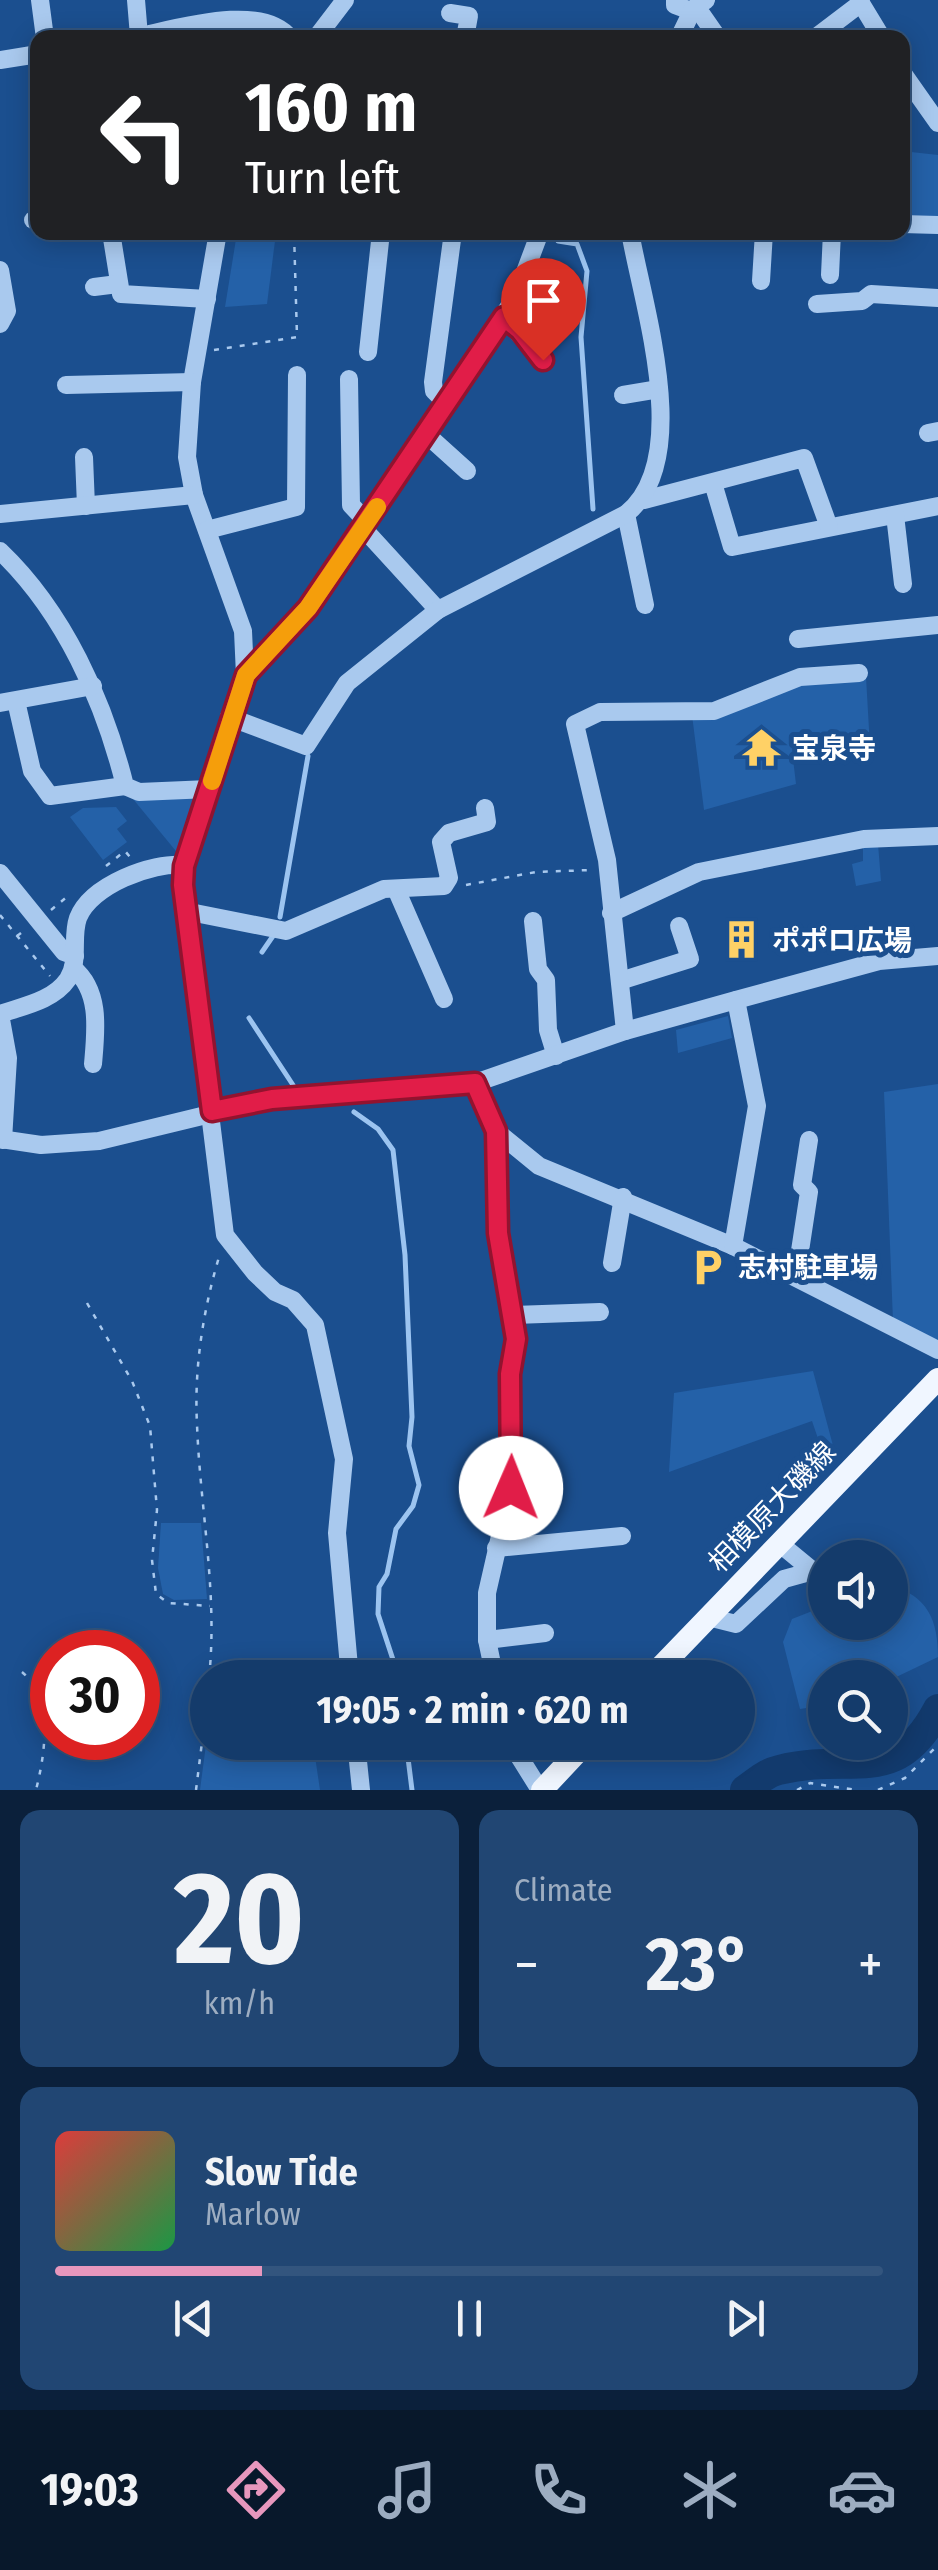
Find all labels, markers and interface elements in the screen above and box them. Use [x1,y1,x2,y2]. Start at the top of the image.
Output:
text: 160 m [245,66,417,150]
icon: left [80,70,210,200]
text: Turn left [245,151,400,205]
pin [501,258,586,361]
icon: arrive [516,273,571,328]
temple icon: 宝泉寺 [741,727,783,769]
place label: 宝泉寺 [792,732,876,765]
building icon: ポポロ広場 [721,919,763,961]
place label: ポポロ広場 [772,924,912,957]
parking icon: 志村駐車場 [687,1246,729,1288]
place label: 志村駐車場 [738,1251,878,1284]
street label: 相模原大磯線 [702,1435,842,1579]
position arrow [459,1436,563,1540]
map controls [808,1540,908,1760]
button: sound [808,1540,908,1640]
speed limit sign: 30 [30,1630,160,1760]
button: search [808,1660,908,1760]
text: 19:05 · 2 min · 620 m [317,1687,628,1733]
text: 20 [174,1841,305,1997]
text: Climate [514,1871,613,1909]
text: 23° [646,1920,751,2010]
text: − [514,1932,539,1998]
text: + [858,1932,883,1998]
text: km/h [204,1984,275,2022]
text: Slow Tide [205,2149,358,2195]
text: Marlow [205,2195,301,2233]
icon: previous [166,2291,221,2346]
icon: pause [442,2291,497,2346]
icon: next [718,2291,773,2346]
icon: directions [221,2455,291,2525]
icon: music [372,2455,442,2525]
icon: phone [524,2455,594,2525]
icon: climate [675,2455,745,2525]
icon: car [827,2455,897,2525]
text: 19:03 [41,2463,139,2517]

